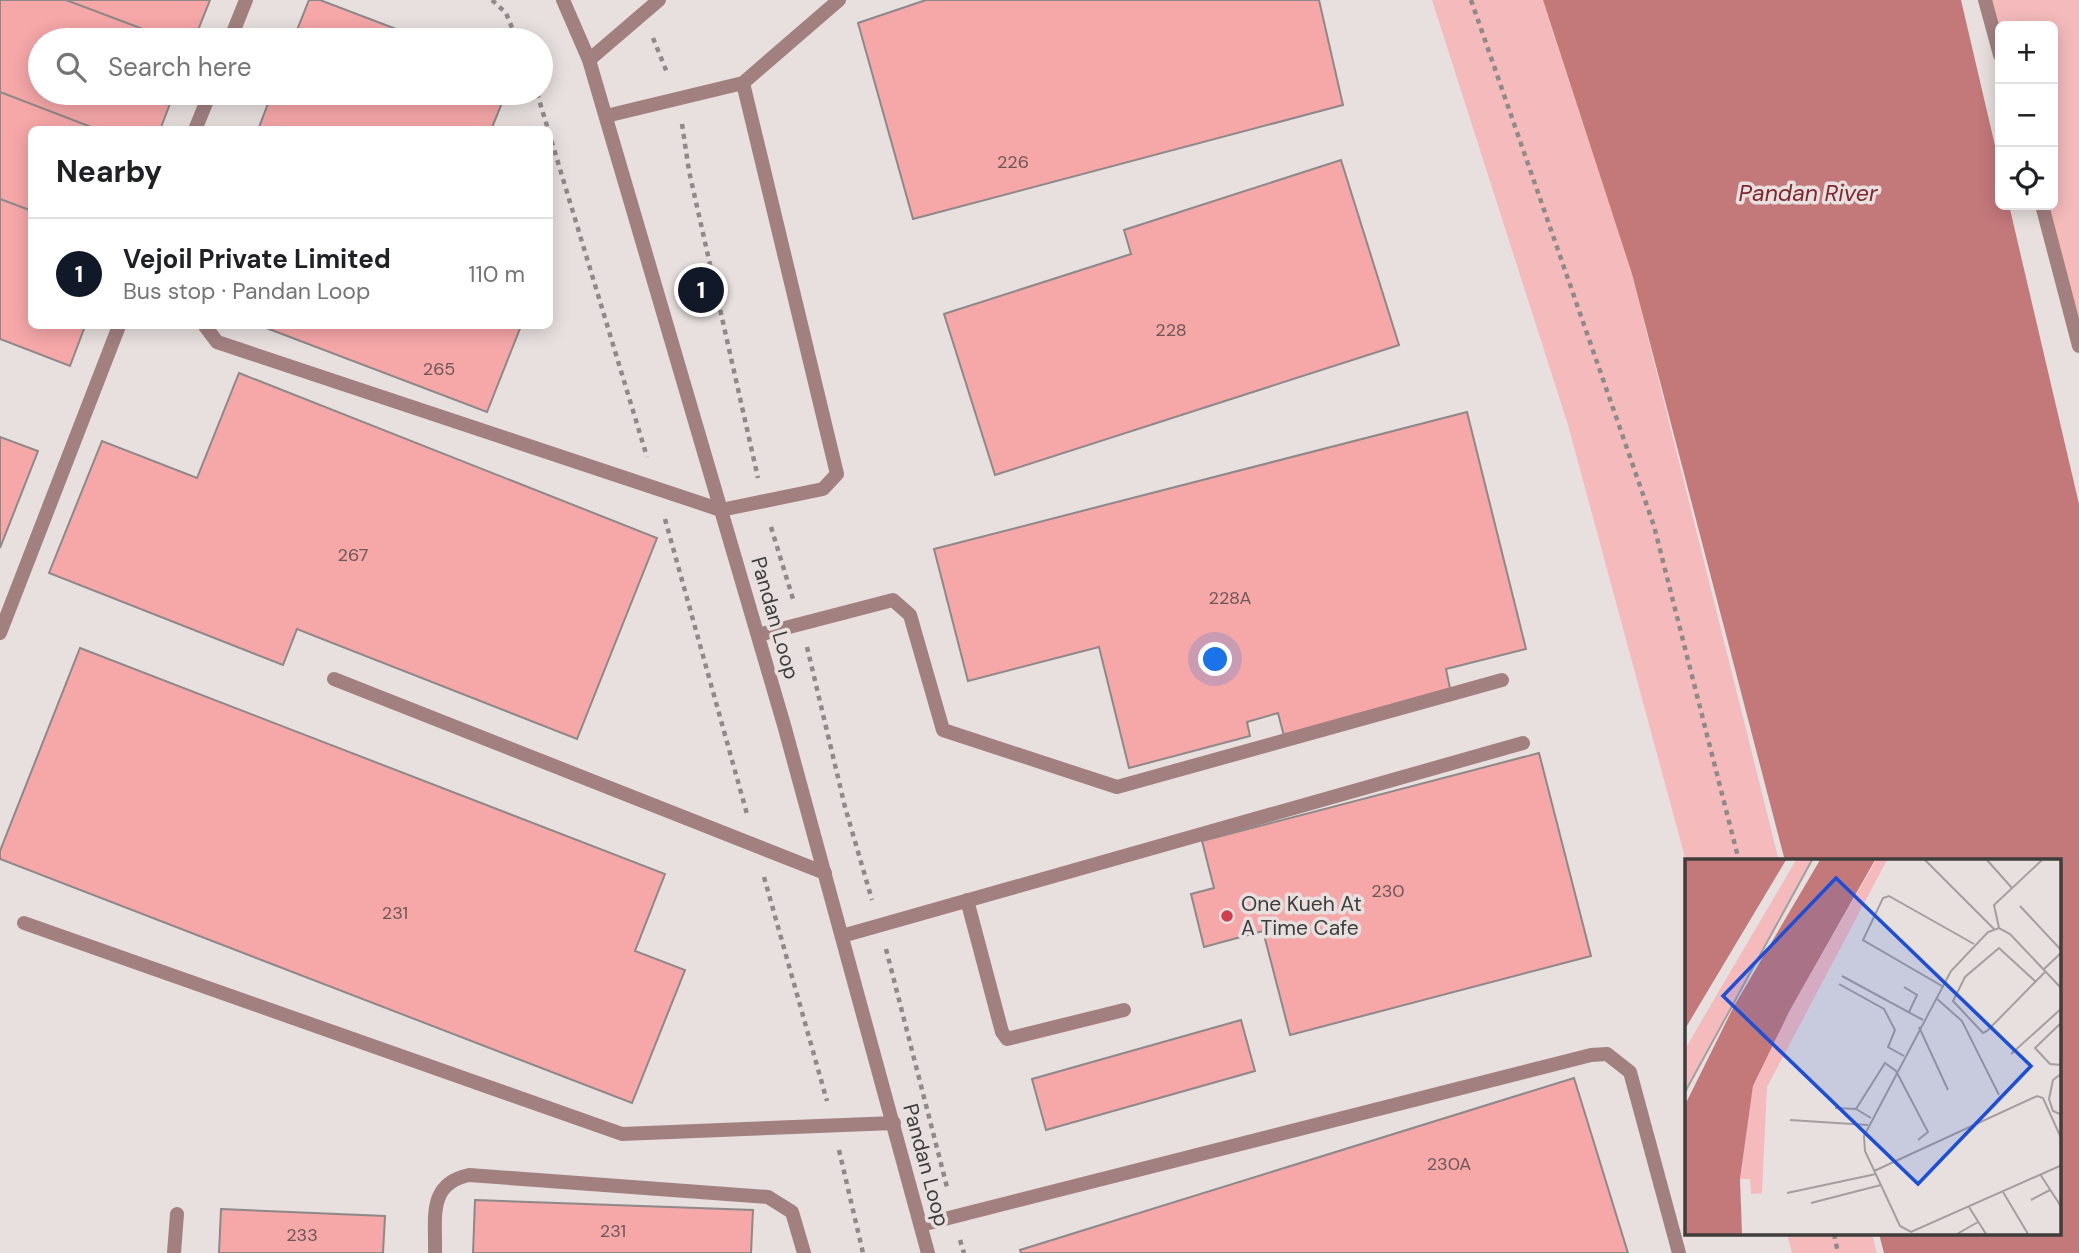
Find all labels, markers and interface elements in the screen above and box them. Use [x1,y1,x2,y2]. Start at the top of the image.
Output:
map controls [1995,21,2058,210]
button: + [1995,21,2058,84]
search box [28,28,553,105]
icon: search [52,48,90,86]
text: Search here [108,50,251,84]
button: − [1995,84,2058,147]
button: locate [1995,147,2058,210]
house number: 226 [997,150,1029,174]
text: Nearby [56,152,162,191]
water label: Pandan River [1739,178,1879,208]
text: Vejoil Private Limited [123,242,391,276]
text: 1 [75,259,83,289]
text: 110 m [468,259,525,289]
pin: 1 [678,264,724,316]
text: Bus stop · Pandan Loop [123,276,370,306]
house number: 228 [1155,318,1187,342]
house number: 265 [423,357,455,381]
house number: 267 [338,543,368,567]
street label: Pandan Loop [744,554,806,682]
house number: 228A [1209,586,1251,610]
your location [1198,642,1232,676]
inset map [1685,859,2062,1236]
house number: 230 [1371,879,1405,903]
place label: One Kueh At A Time Cafe [1241,890,1362,942]
house number: 231 [382,901,408,925]
marker: One Kueh At A Time Cafe [1219,908,1235,924]
street label: Pandan Loop [896,1100,956,1230]
house number: 230A [1427,1152,1471,1176]
house number: 231 [600,1219,626,1243]
house number: 233 [286,1223,318,1247]

